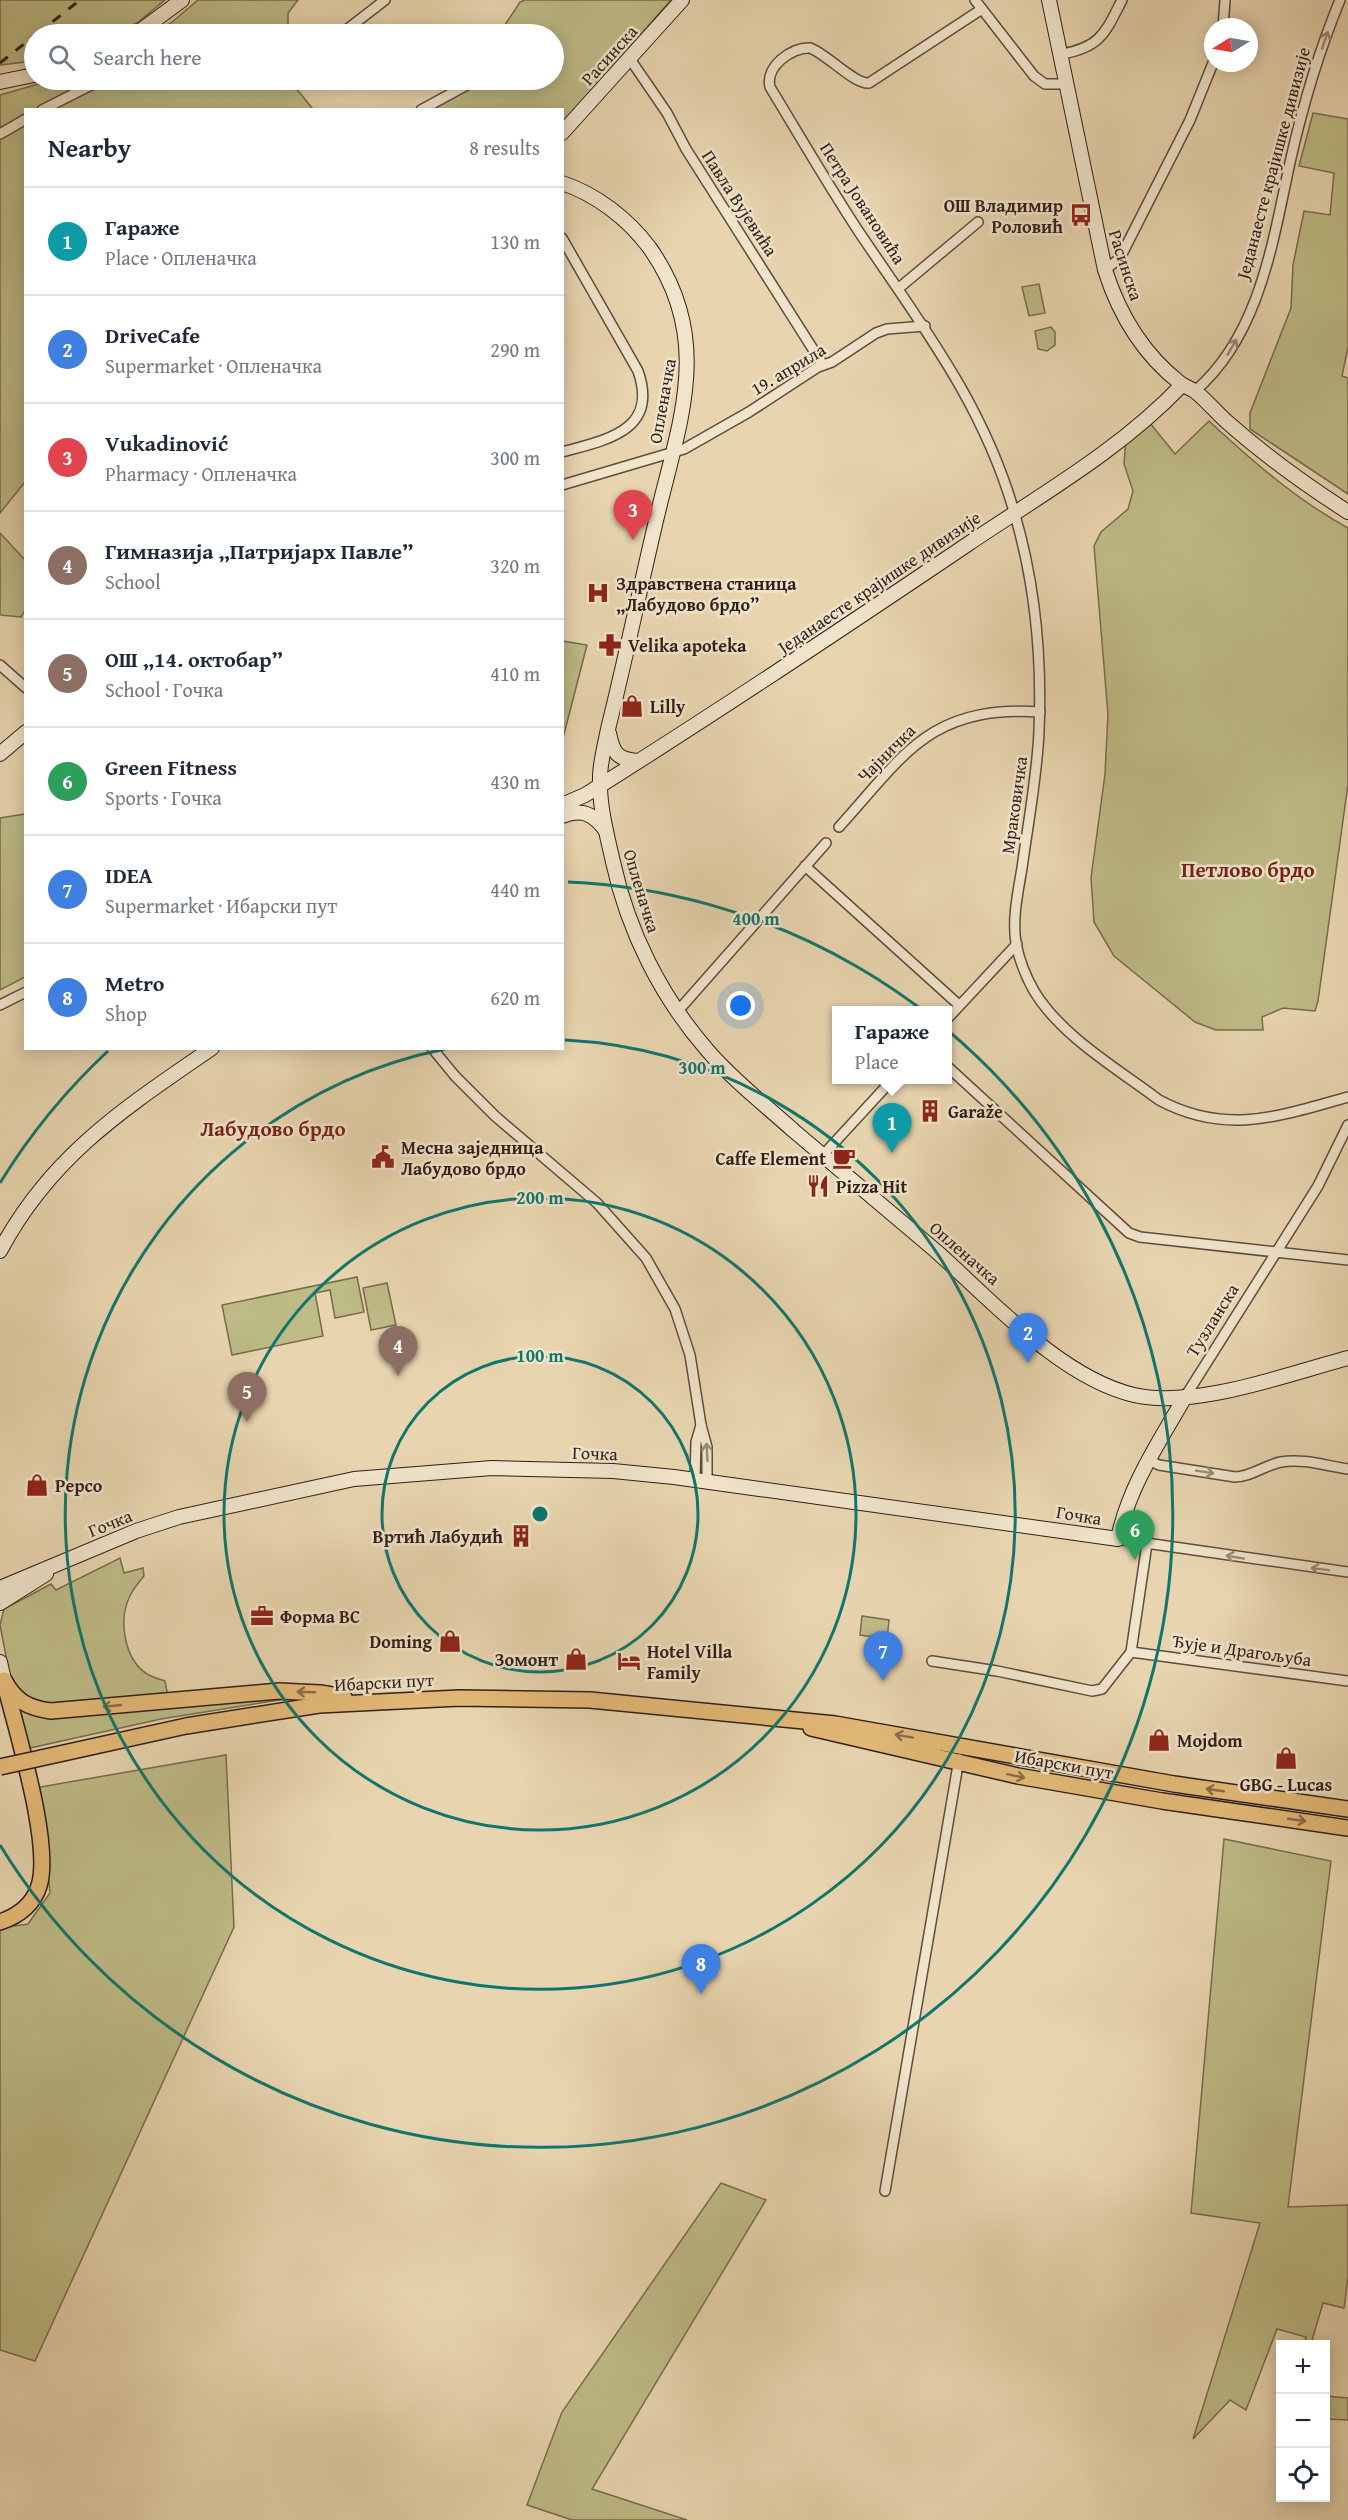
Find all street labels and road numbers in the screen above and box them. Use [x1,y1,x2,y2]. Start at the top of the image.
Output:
street label: Расинска [574,18,644,91]
street label: Једанаесте крајишке дивизије [1228,44,1317,284]
street label: Петра Јовановића [813,137,913,270]
street label: Павла Вујевића [695,144,785,262]
street label: Расинска [1102,226,1150,304]
street label: 19. априла [745,336,831,402]
street label: Опленачка [641,356,683,446]
street label: Једанаесте крајишке дивизије [771,504,986,661]
street label: Чајничка [851,717,922,788]
street label: Мраковичка [994,754,1034,855]
street label: Опленачка [617,846,668,937]
street label: Опленачка [924,1215,1007,1292]
street label: Тузланска [1179,1278,1245,1362]
street label: Гочка [572,1439,619,1467]
street label: Гочка [1054,1498,1104,1532]
street label: Гочка [84,1502,137,1544]
street label: Ђује и Драгољуба [1171,1627,1314,1673]
street label: Ибарски пут [334,1666,435,1698]
street label: Ибарски пут [1013,1742,1116,1786]

